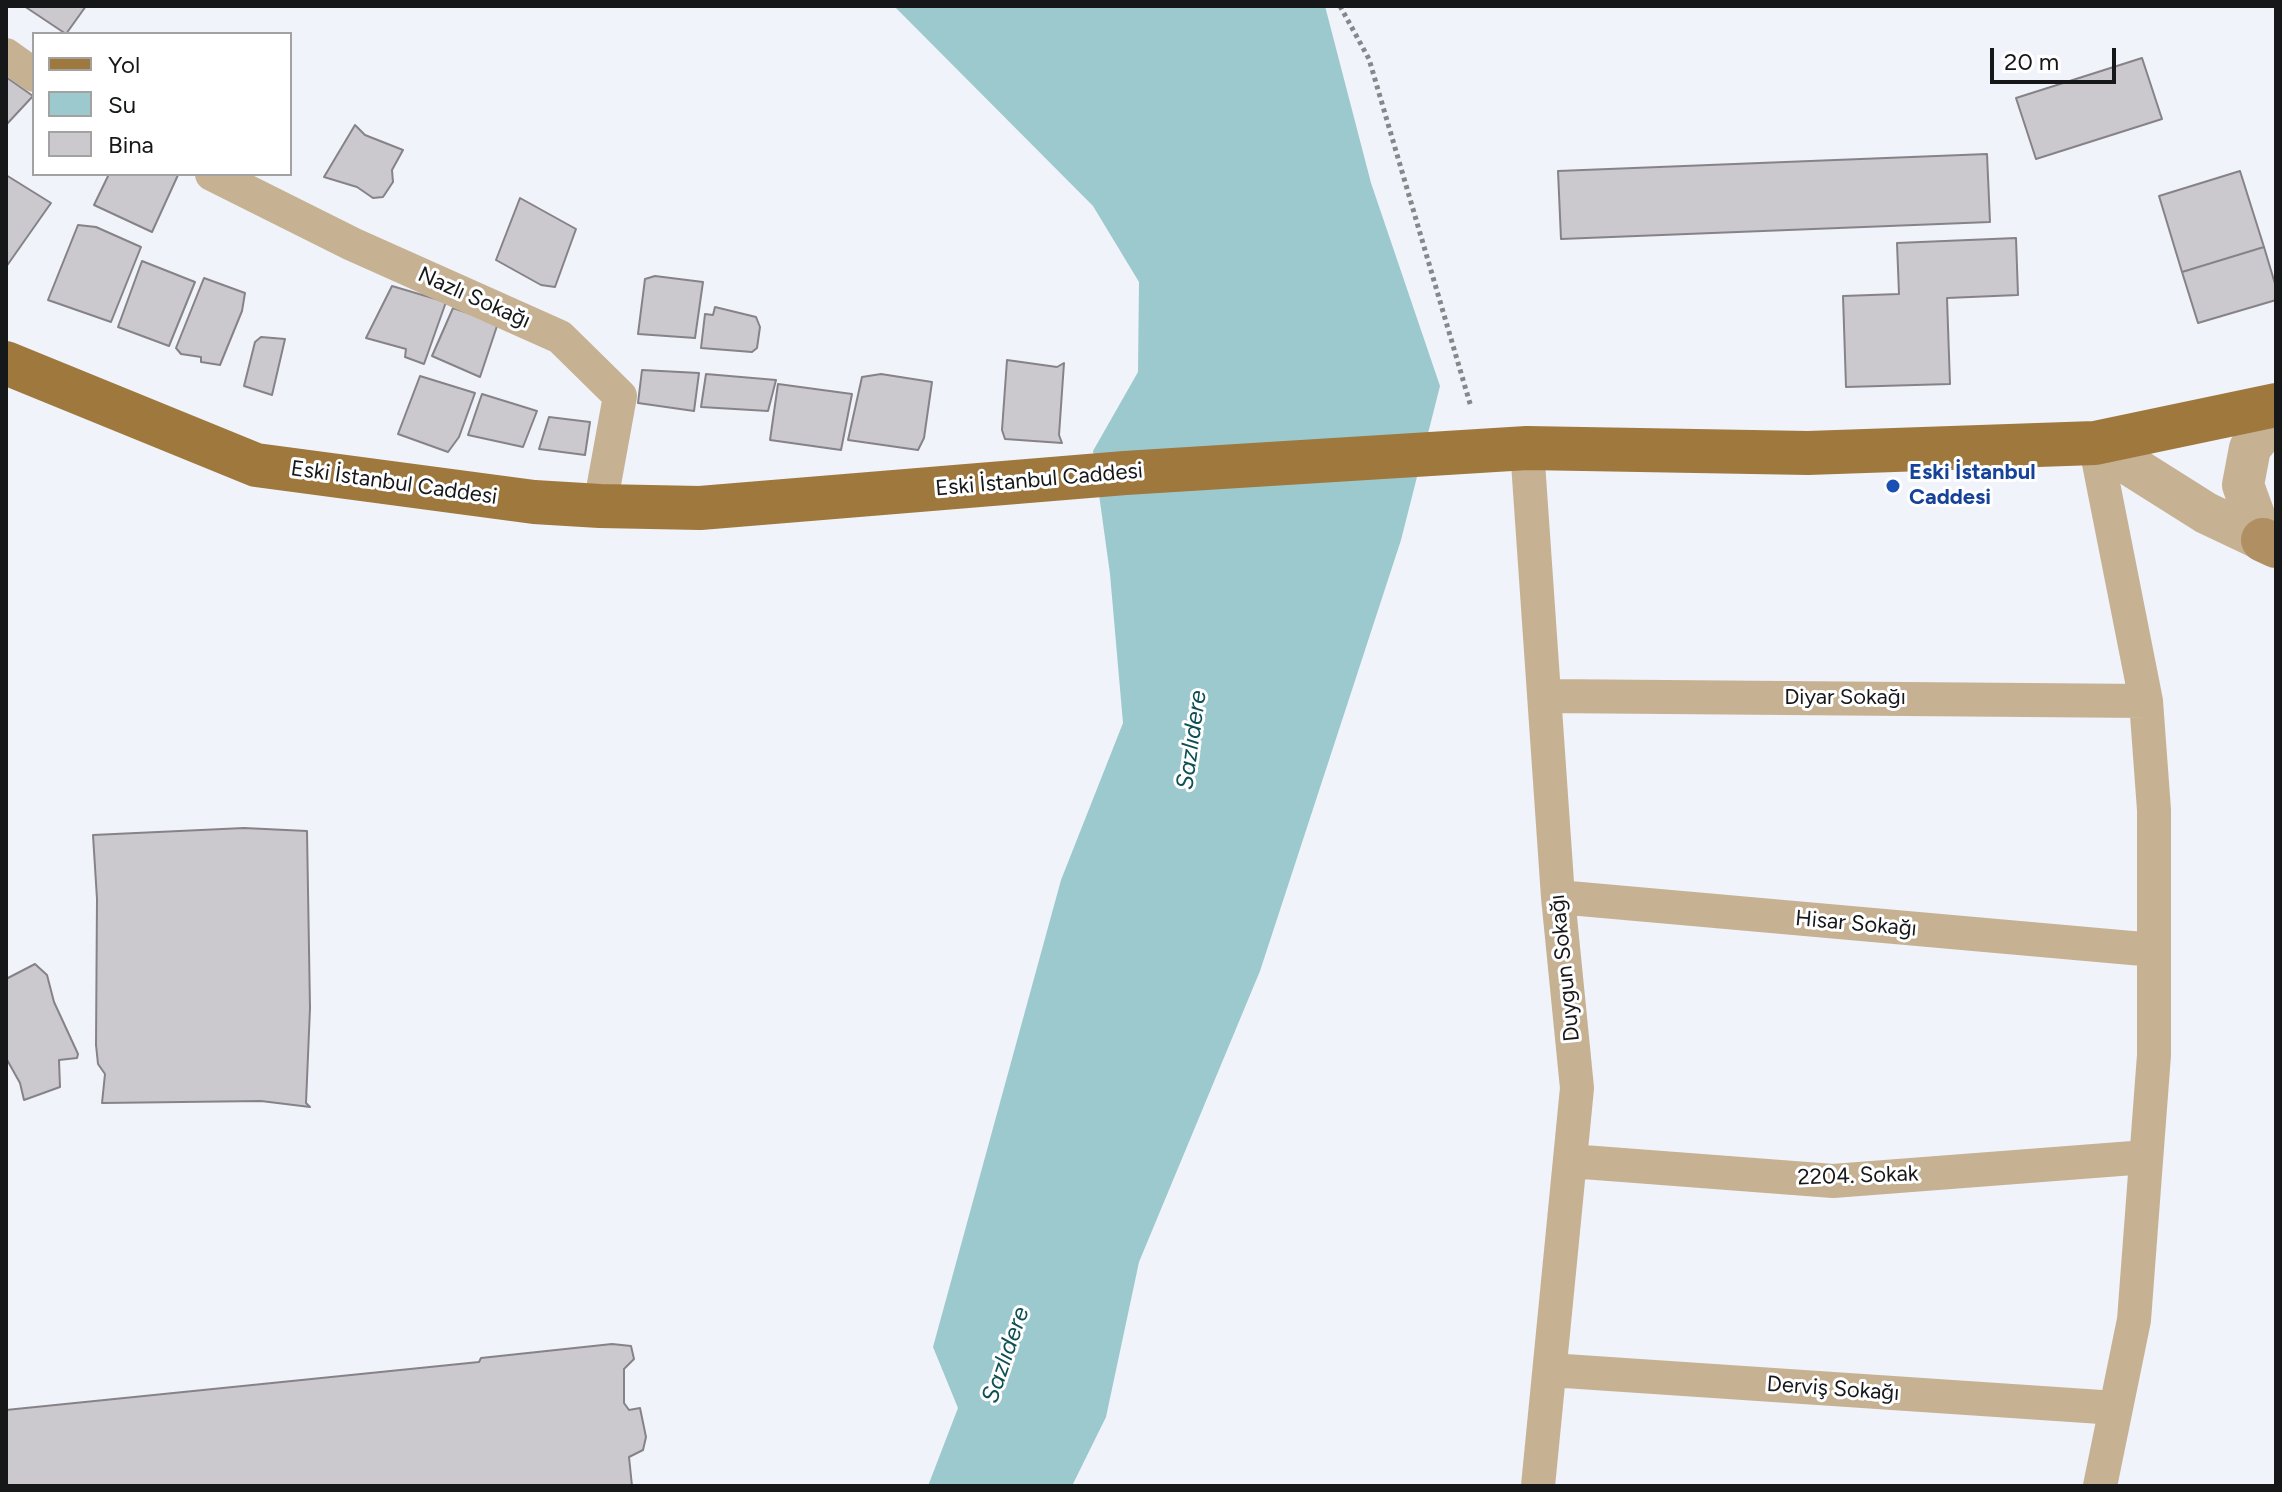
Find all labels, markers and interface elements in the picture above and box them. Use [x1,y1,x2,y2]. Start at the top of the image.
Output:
legend [32,32,292,176]
scale bar [1994,32,2120,82]
text: 20 m [2004,47,2059,76]
text: Yol [108,50,140,79]
text: Su [108,90,136,119]
text: Bina [108,130,154,159]
street label: Nazlı Sokağı [414,261,534,335]
street label: Eski İstanbul Caddesi [289,455,499,511]
street label: Eski İstanbul Caddesi [934,458,1144,502]
place label: Eski İstanbul Caddesi [1909,460,2036,512]
marker: Eski İstanbul Caddesi [1884,477,1902,495]
street label: Diyar Sokağı [1784,685,1906,711]
water label: Sazlıdere [1171,688,1213,792]
street label: Duygun Sokağı [1544,893,1586,1043]
street label: Hisar Sokağı [1794,906,1918,942]
street label: 2204. Sokak [1797,1161,1919,1191]
water label: Sazlıdere [976,1303,1036,1407]
street label: Derviş Sokağı [1766,1371,1900,1407]

